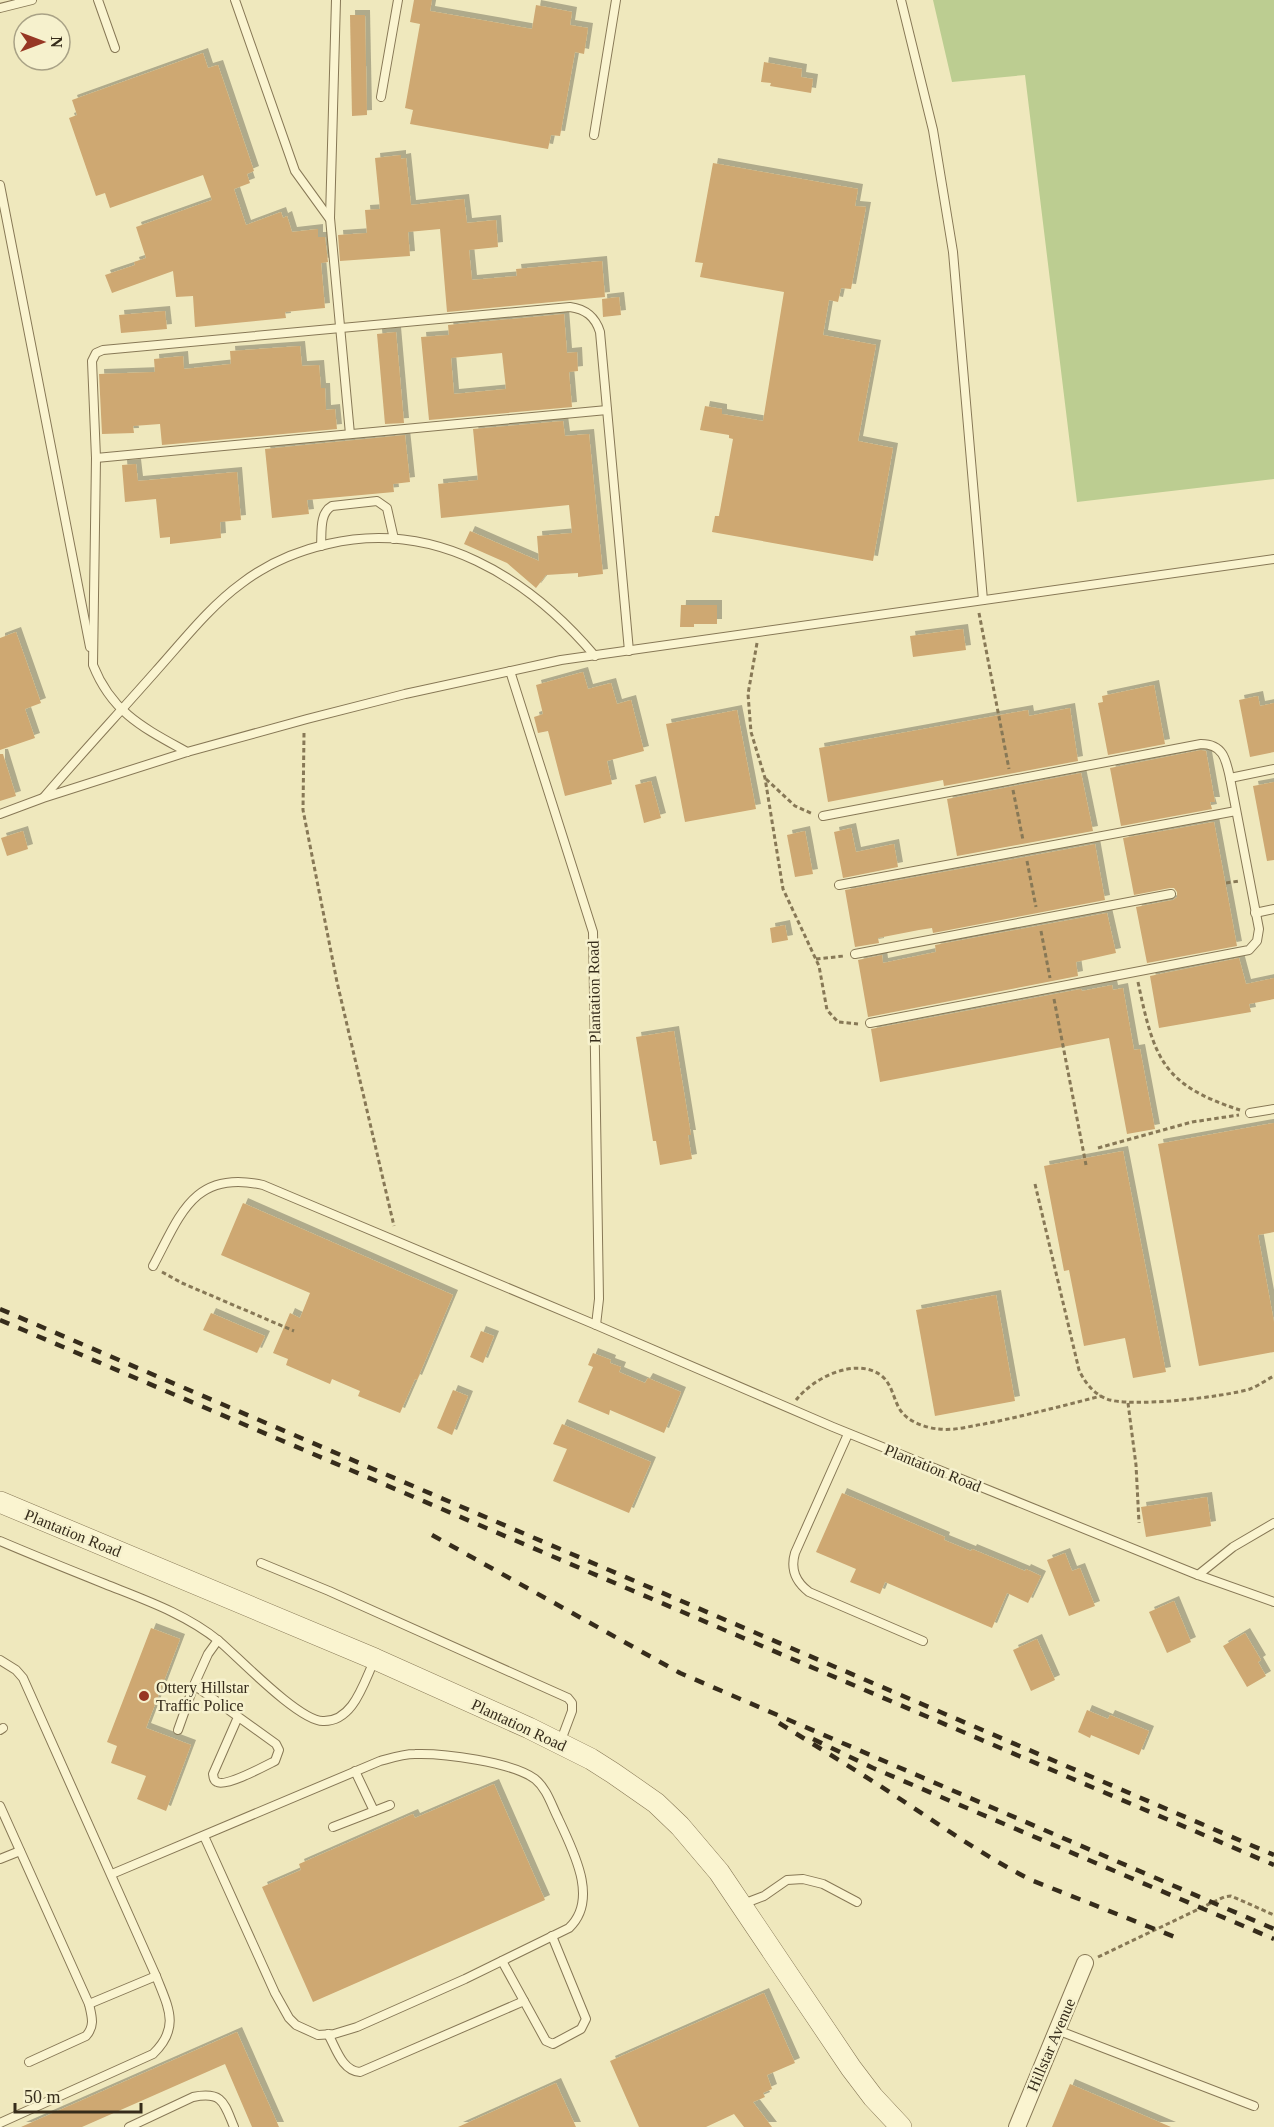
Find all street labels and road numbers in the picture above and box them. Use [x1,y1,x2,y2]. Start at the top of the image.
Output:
street label: Plantation Road [585,941,603,1043]
street label: Plantation Road [882,1441,984,1495]
street label: Plantation Road [22,1506,124,1560]
street label: Plantation Road [469,1696,569,1754]
street label: Hillstar Avenue [1024,1996,1078,2094]

